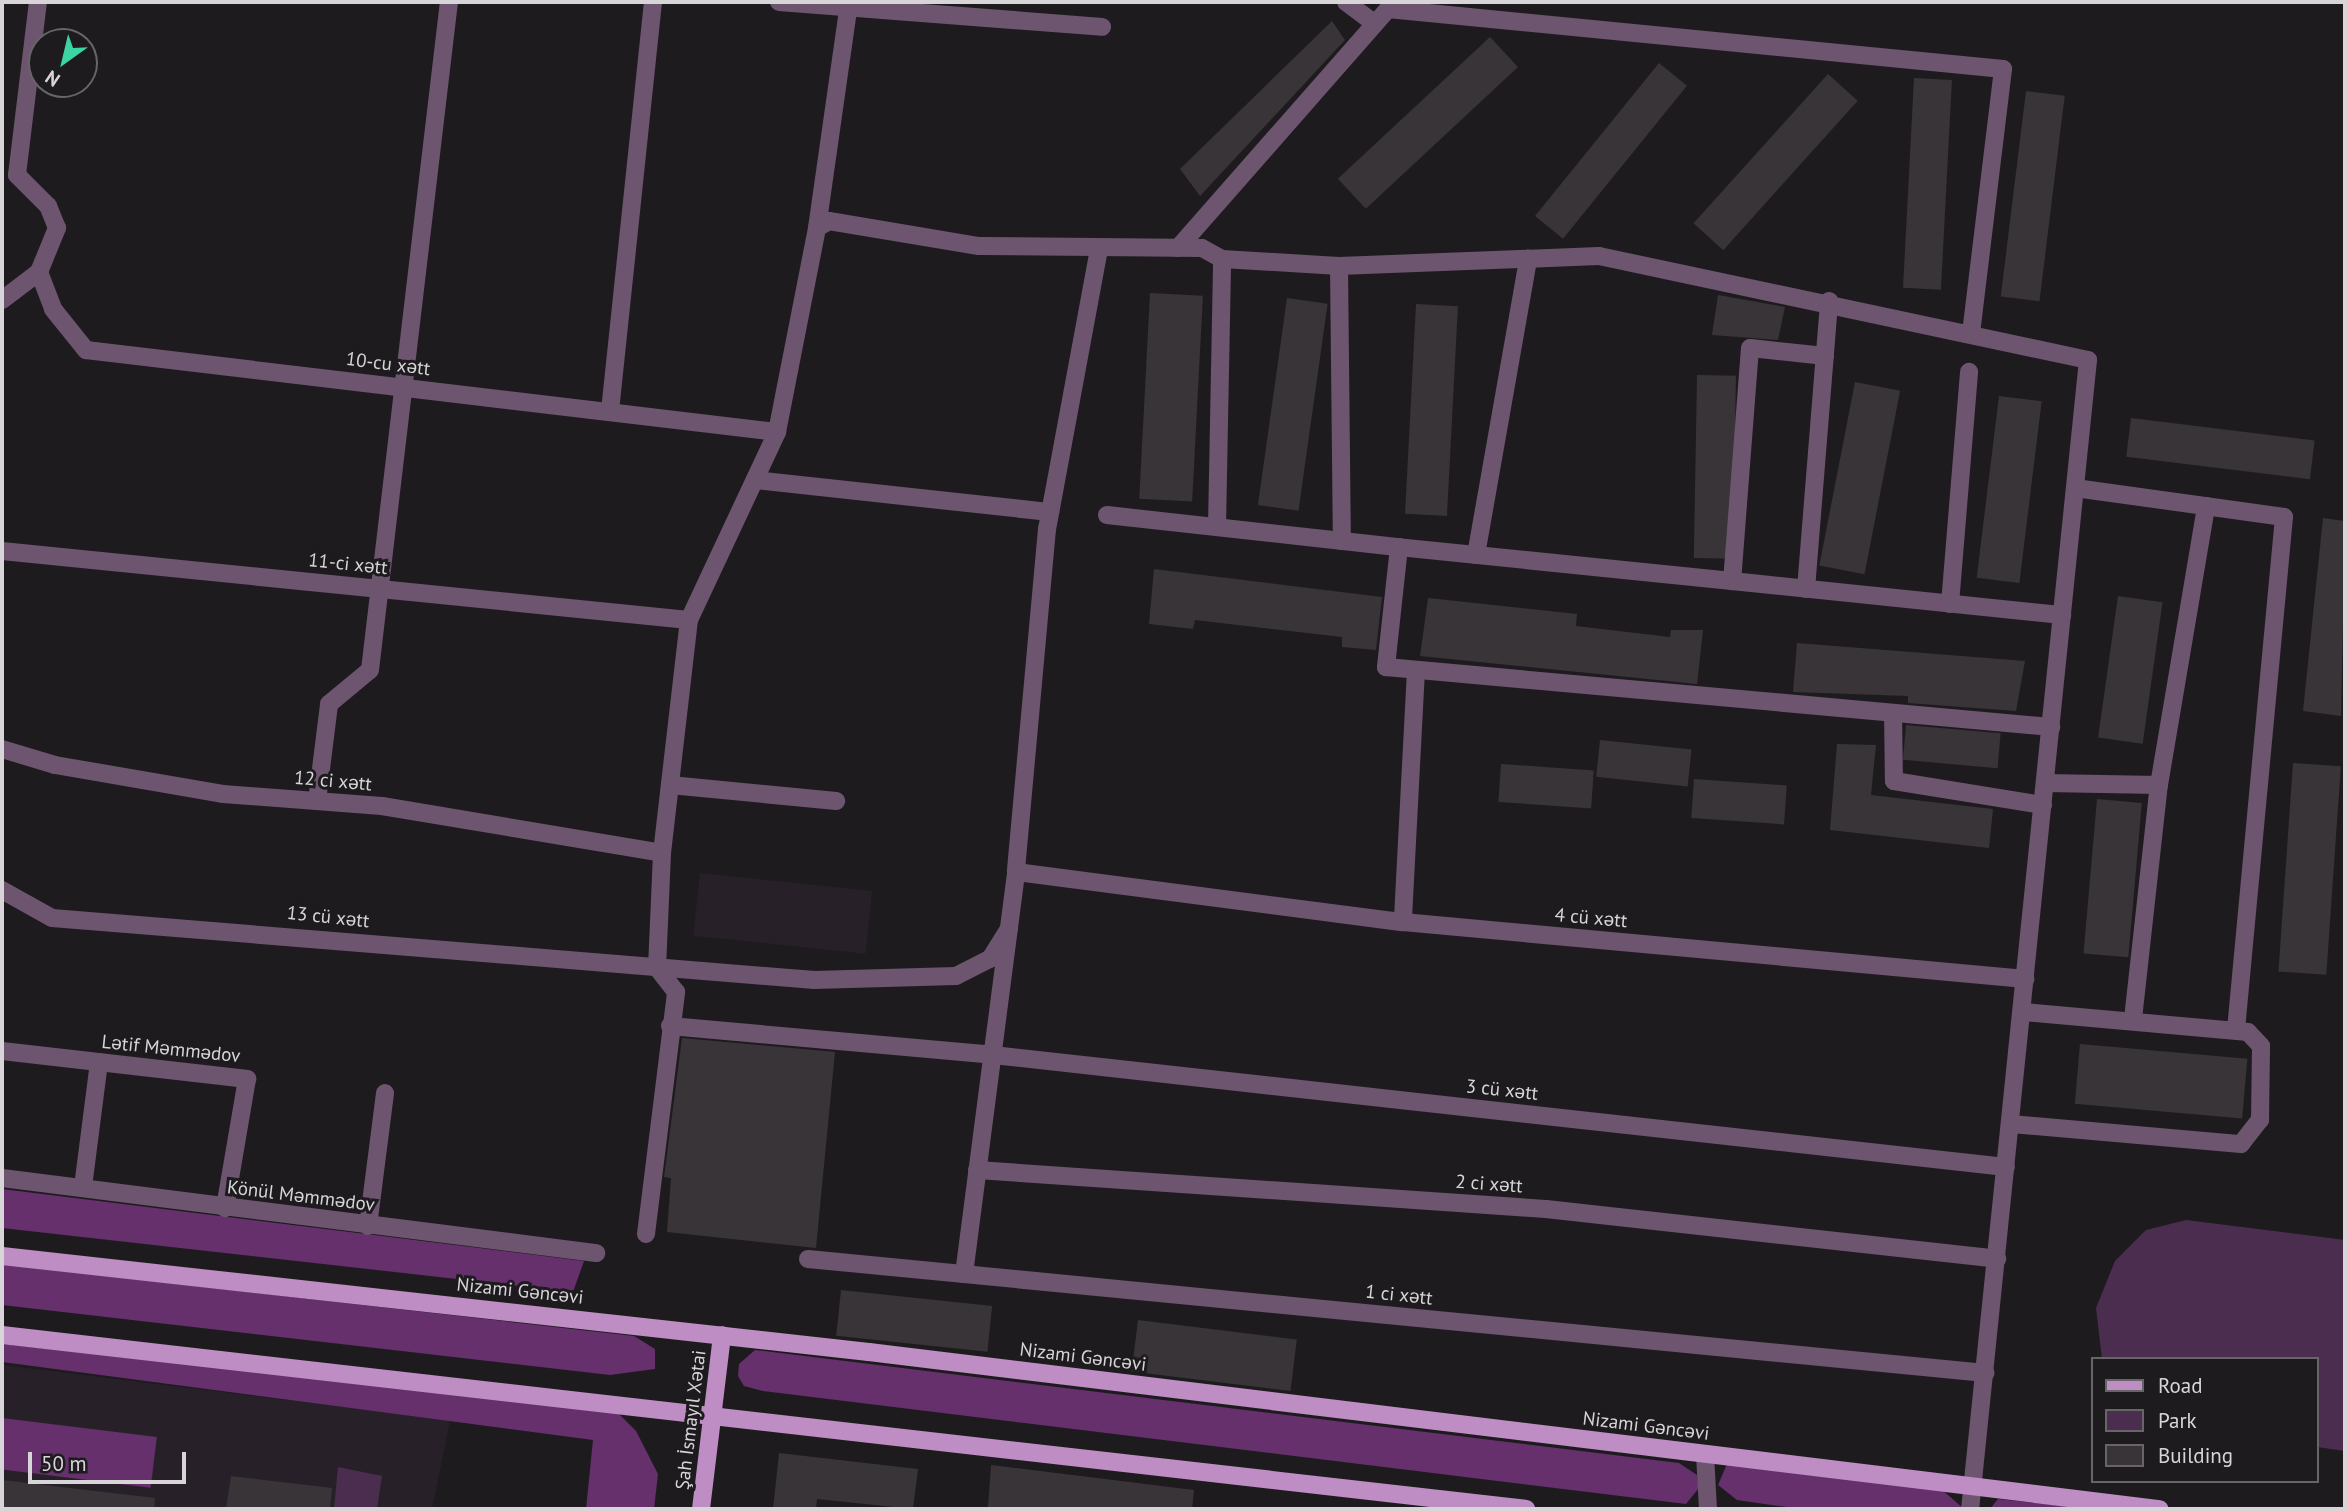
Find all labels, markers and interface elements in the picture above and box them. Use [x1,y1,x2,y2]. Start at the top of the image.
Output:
north arrow [28,28,98,98]
text: N [40,65,64,92]
street label: 10-cu xətt [345,348,431,380]
street label: 11-ci xətt [307,549,389,579]
street label: 12 ci xətt [293,766,373,796]
street label: 13 cü xətt [286,901,370,933]
street label: 4 cü xətt [1554,903,1628,933]
street label: Lətif Məmmədov [100,1030,242,1068]
street label: 3 cü xətt [1465,1075,1539,1105]
street label: 2 ci xətt [1455,1170,1523,1198]
street label: Könül Məmmədov [226,1176,376,1216]
street label: Nizami Gəncəvi [455,1273,585,1309]
street label: 1 ci xətt [1364,1280,1434,1310]
street label: Nizami Gəncəvi [1018,1338,1148,1376]
street label: Şah İsmayıl Xətai [671,1349,711,1491]
legend [2092,1357,2319,1483]
text: Road [2158,1372,2202,1399]
street label: Nizami Gəncəvi [1581,1407,1711,1445]
text: Park [2158,1407,2197,1434]
scale bar [32,1438,189,1482]
text: Building [2158,1442,2233,1469]
text: 50 m [41,1450,87,1477]

